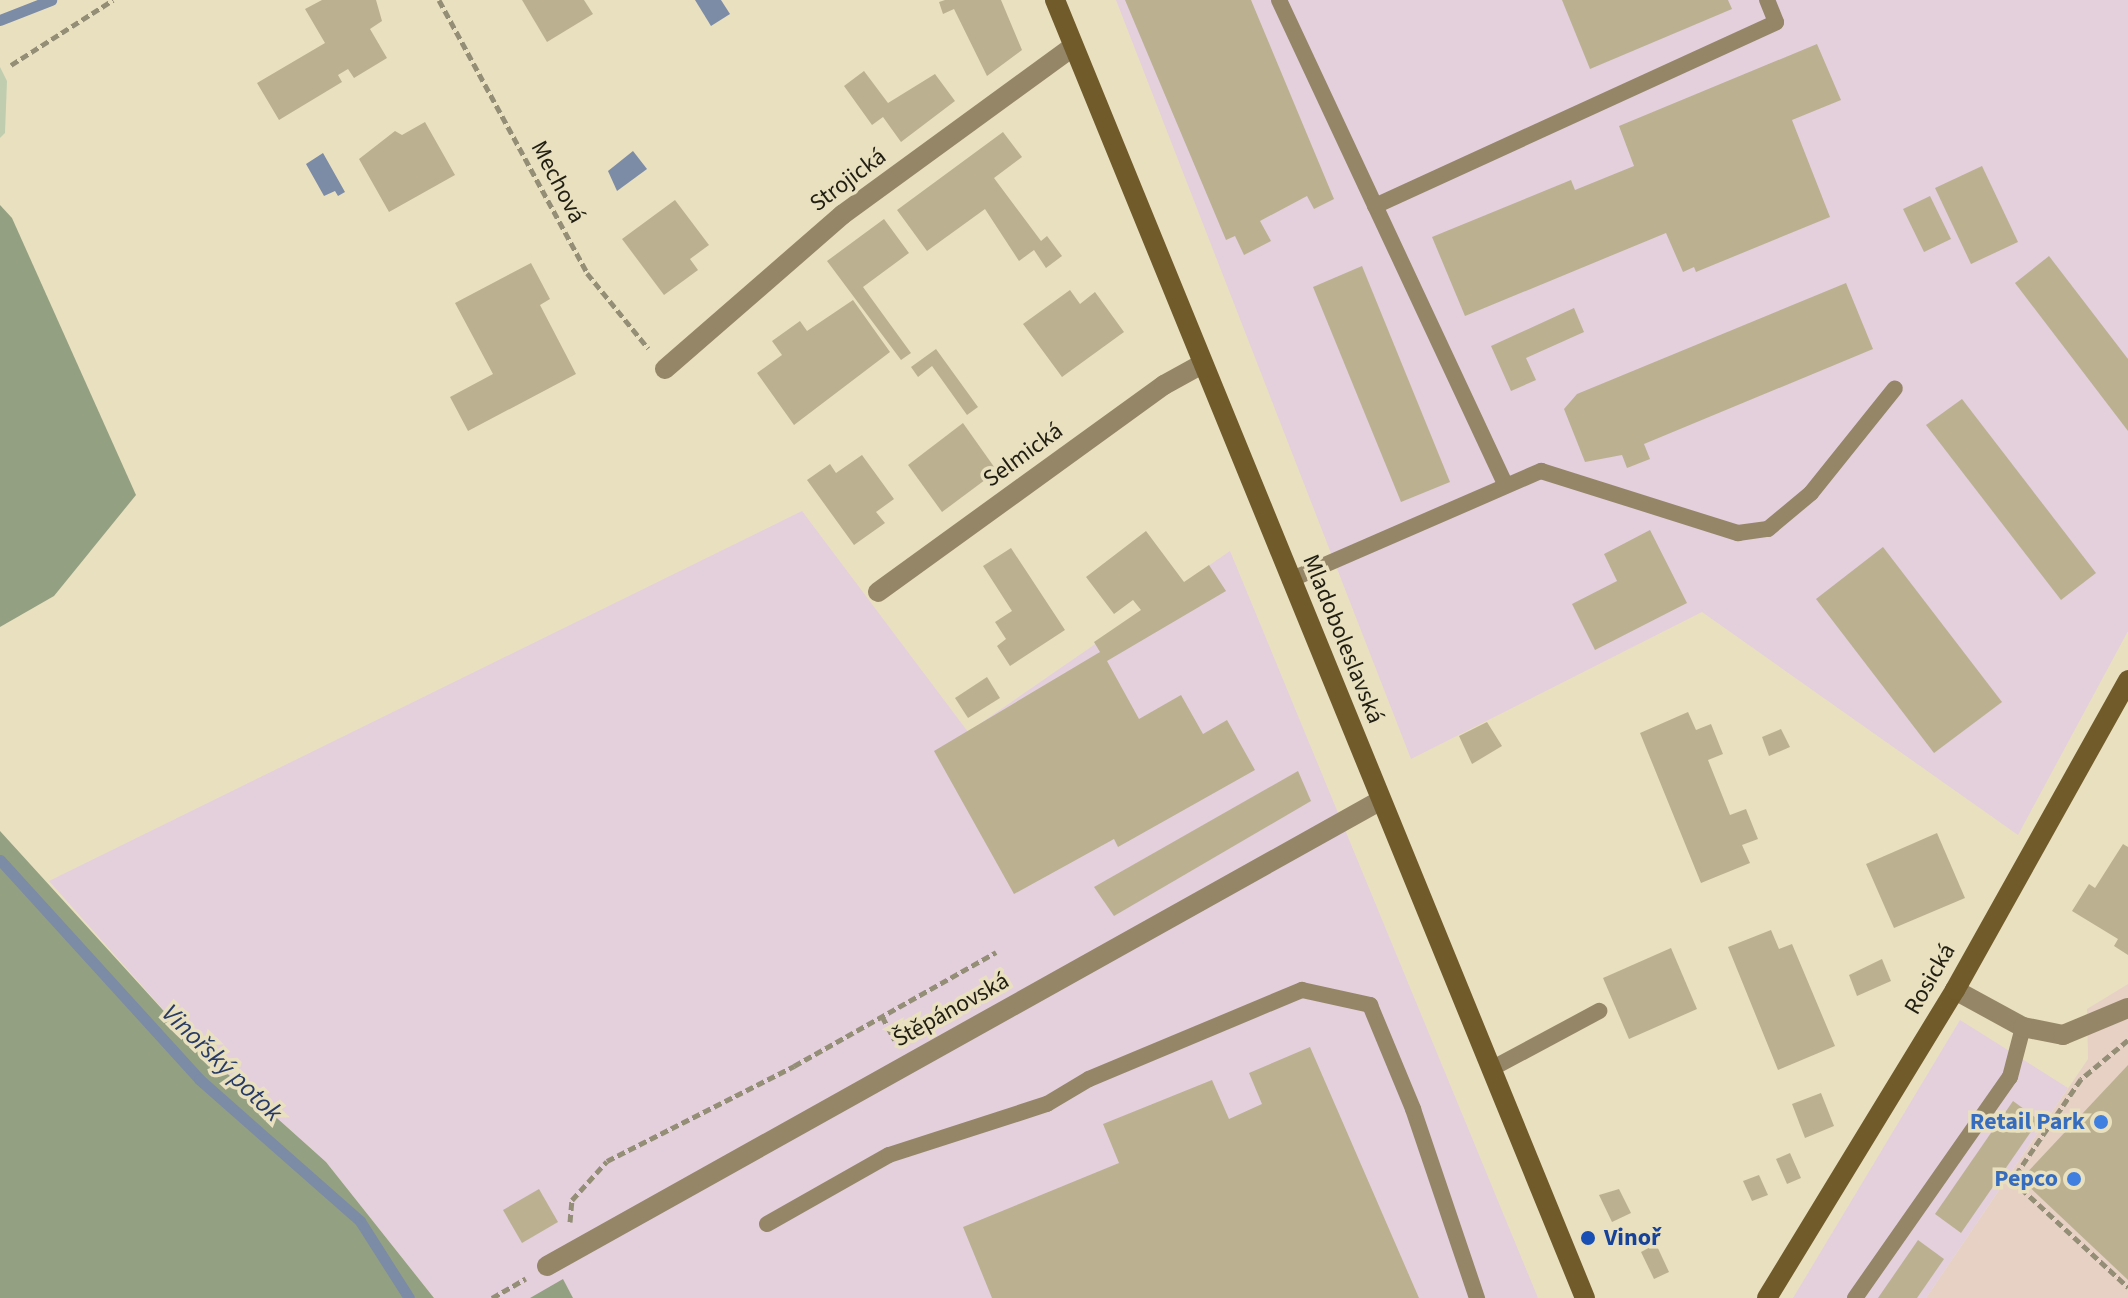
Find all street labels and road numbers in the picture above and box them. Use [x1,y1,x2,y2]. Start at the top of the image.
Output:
street label: Mechová [524,136,592,228]
street label: Strojická [804,142,892,218]
street label: Selmická [978,417,1068,493]
street label: Mladoboleslavská [1296,550,1390,728]
street label: Rosická [1898,938,1962,1020]
street label: Štěpánovská [888,966,1014,1054]

